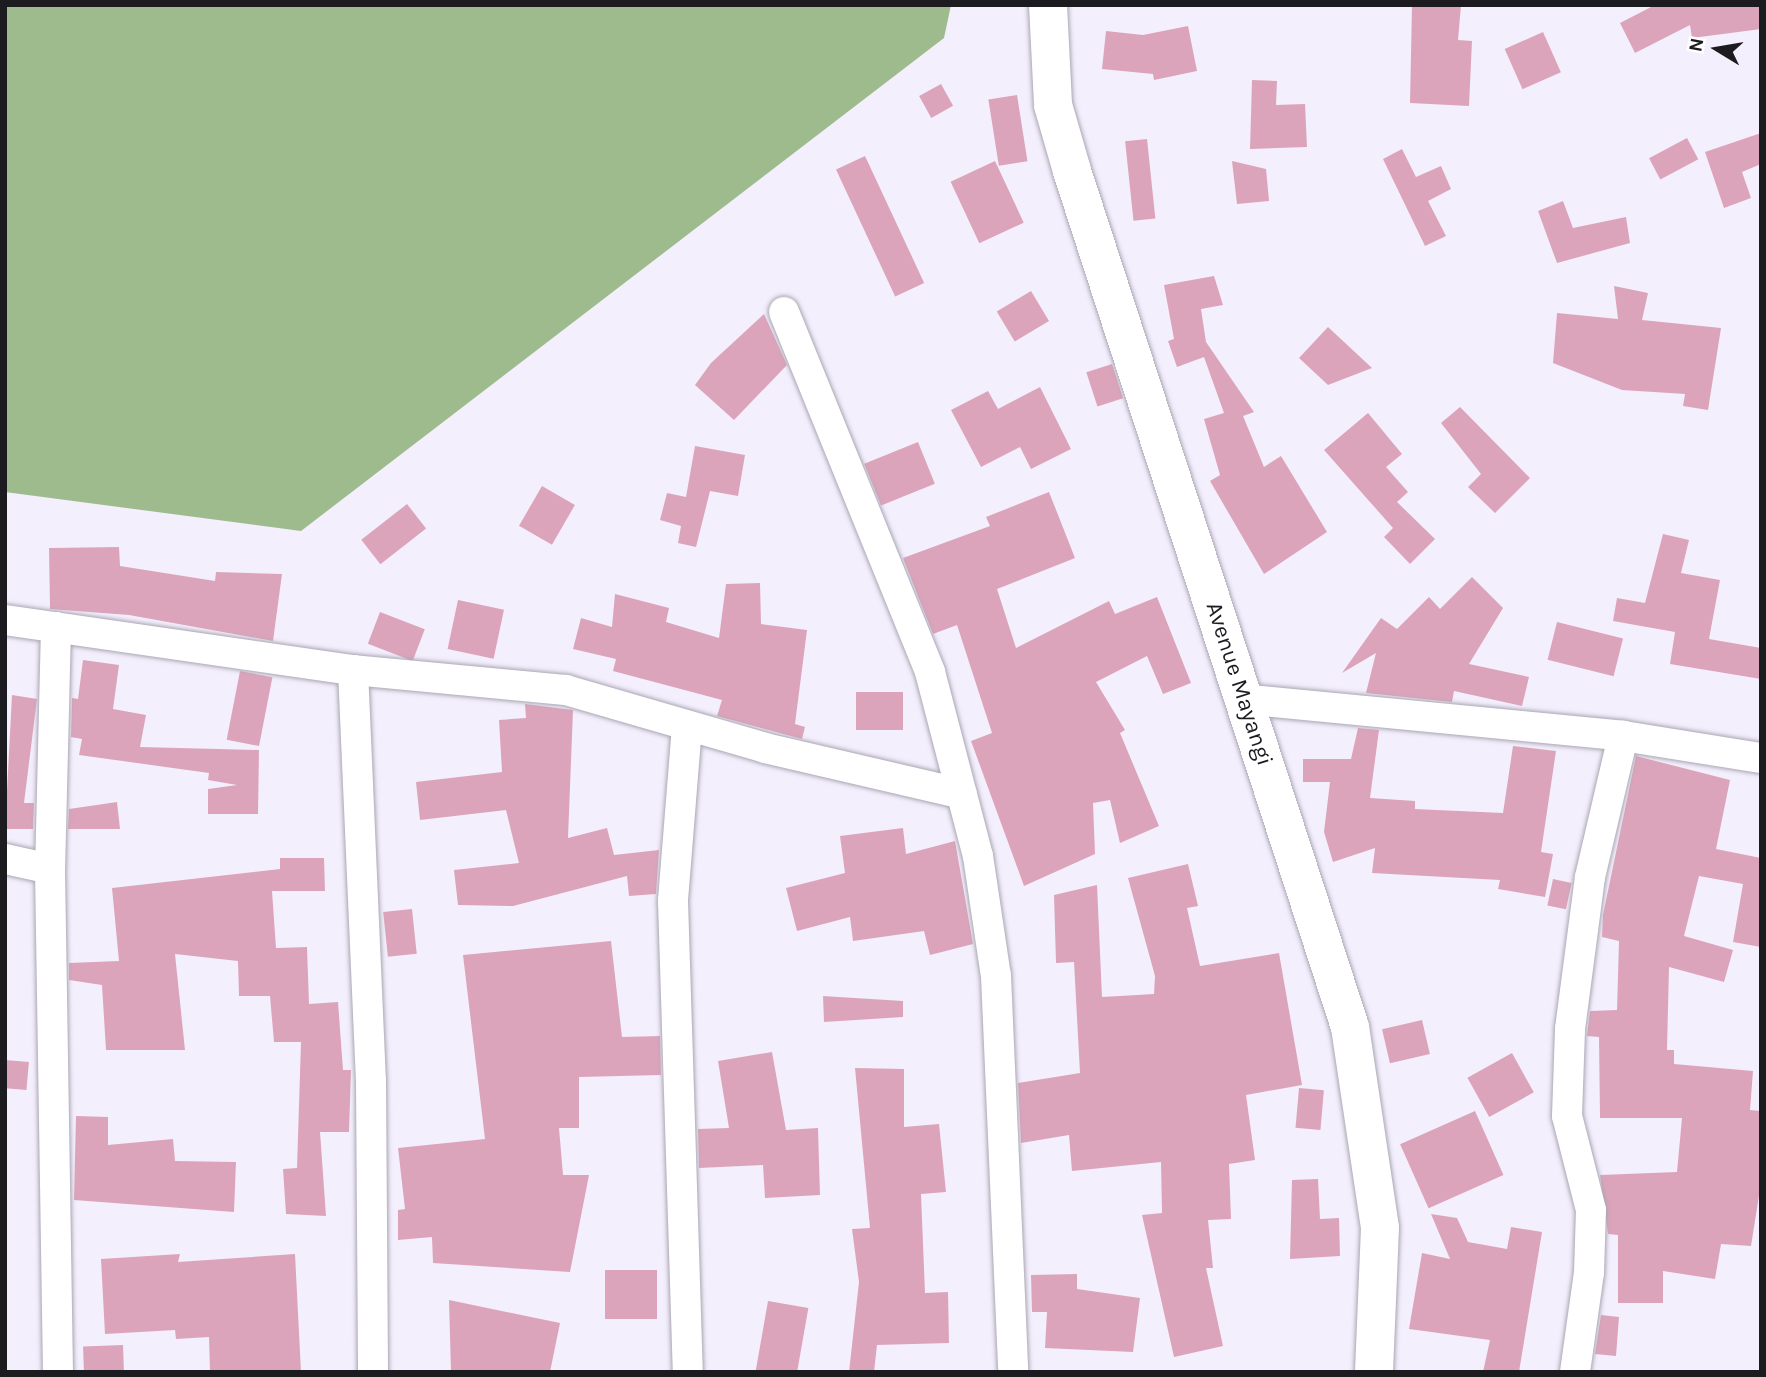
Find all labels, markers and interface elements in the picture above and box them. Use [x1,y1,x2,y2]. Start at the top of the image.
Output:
north arrow [1682,14,1752,84]
text: N [1684,36,1708,54]
street label: Avenue Mayangi [1200,599,1278,769]

